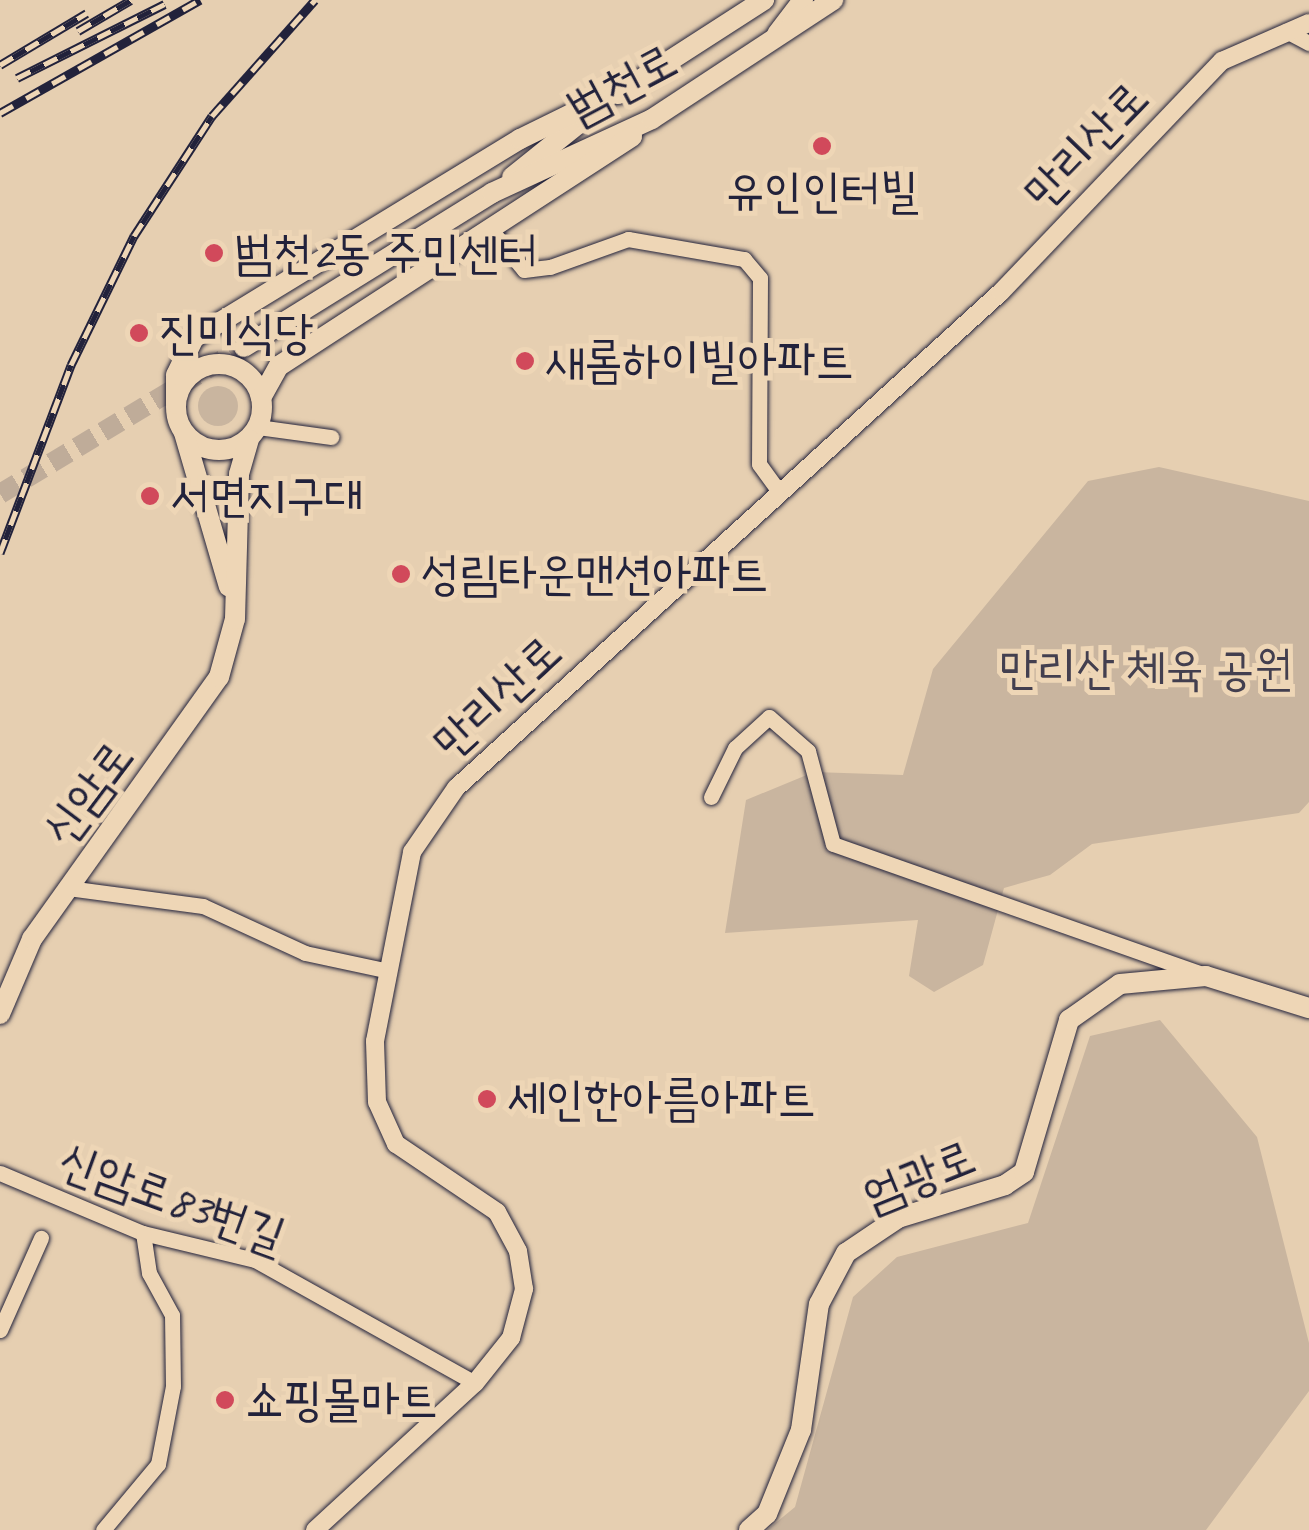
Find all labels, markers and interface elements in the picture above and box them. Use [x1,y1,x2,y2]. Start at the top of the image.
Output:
street label: 범천로 [557,31,687,137]
street label: 만리산로 [1012,69,1160,221]
marker: 유인인터빌 [811,135,833,157]
place label: 유인인터빌 [725,162,919,220]
place label: 범천2동 주민센터 [234,224,538,282]
marker: 범천2동 주민센터 [203,242,225,264]
place label: 진미식당 [159,304,314,362]
marker: 진미식당 [128,322,150,344]
place label: 새롬하이빌아파트 [545,332,854,390]
marker: 새롬하이빌아파트 [514,350,536,372]
place label: 서면지구대 [170,467,363,525]
marker: 서면지구대 [139,485,161,507]
place label: 성림타운맨션아파트 [421,545,769,603]
marker: 성림타운맨션아파트 [390,563,412,585]
street label: 만리산로 [421,623,573,771]
park label: 만리산 체육 공원 [999,640,1293,698]
street label: 신암로 [30,729,146,857]
place label: 세인한아름아파트 [507,1070,816,1128]
marker: 세인한아름아파트 [476,1088,498,1110]
street label: 엄광로 [854,1128,984,1224]
street label: 신암로83번길 [51,1131,293,1265]
place label: 쇼핑몰마트 [245,1371,438,1429]
marker: 쇼핑몰마트 [214,1389,236,1411]

